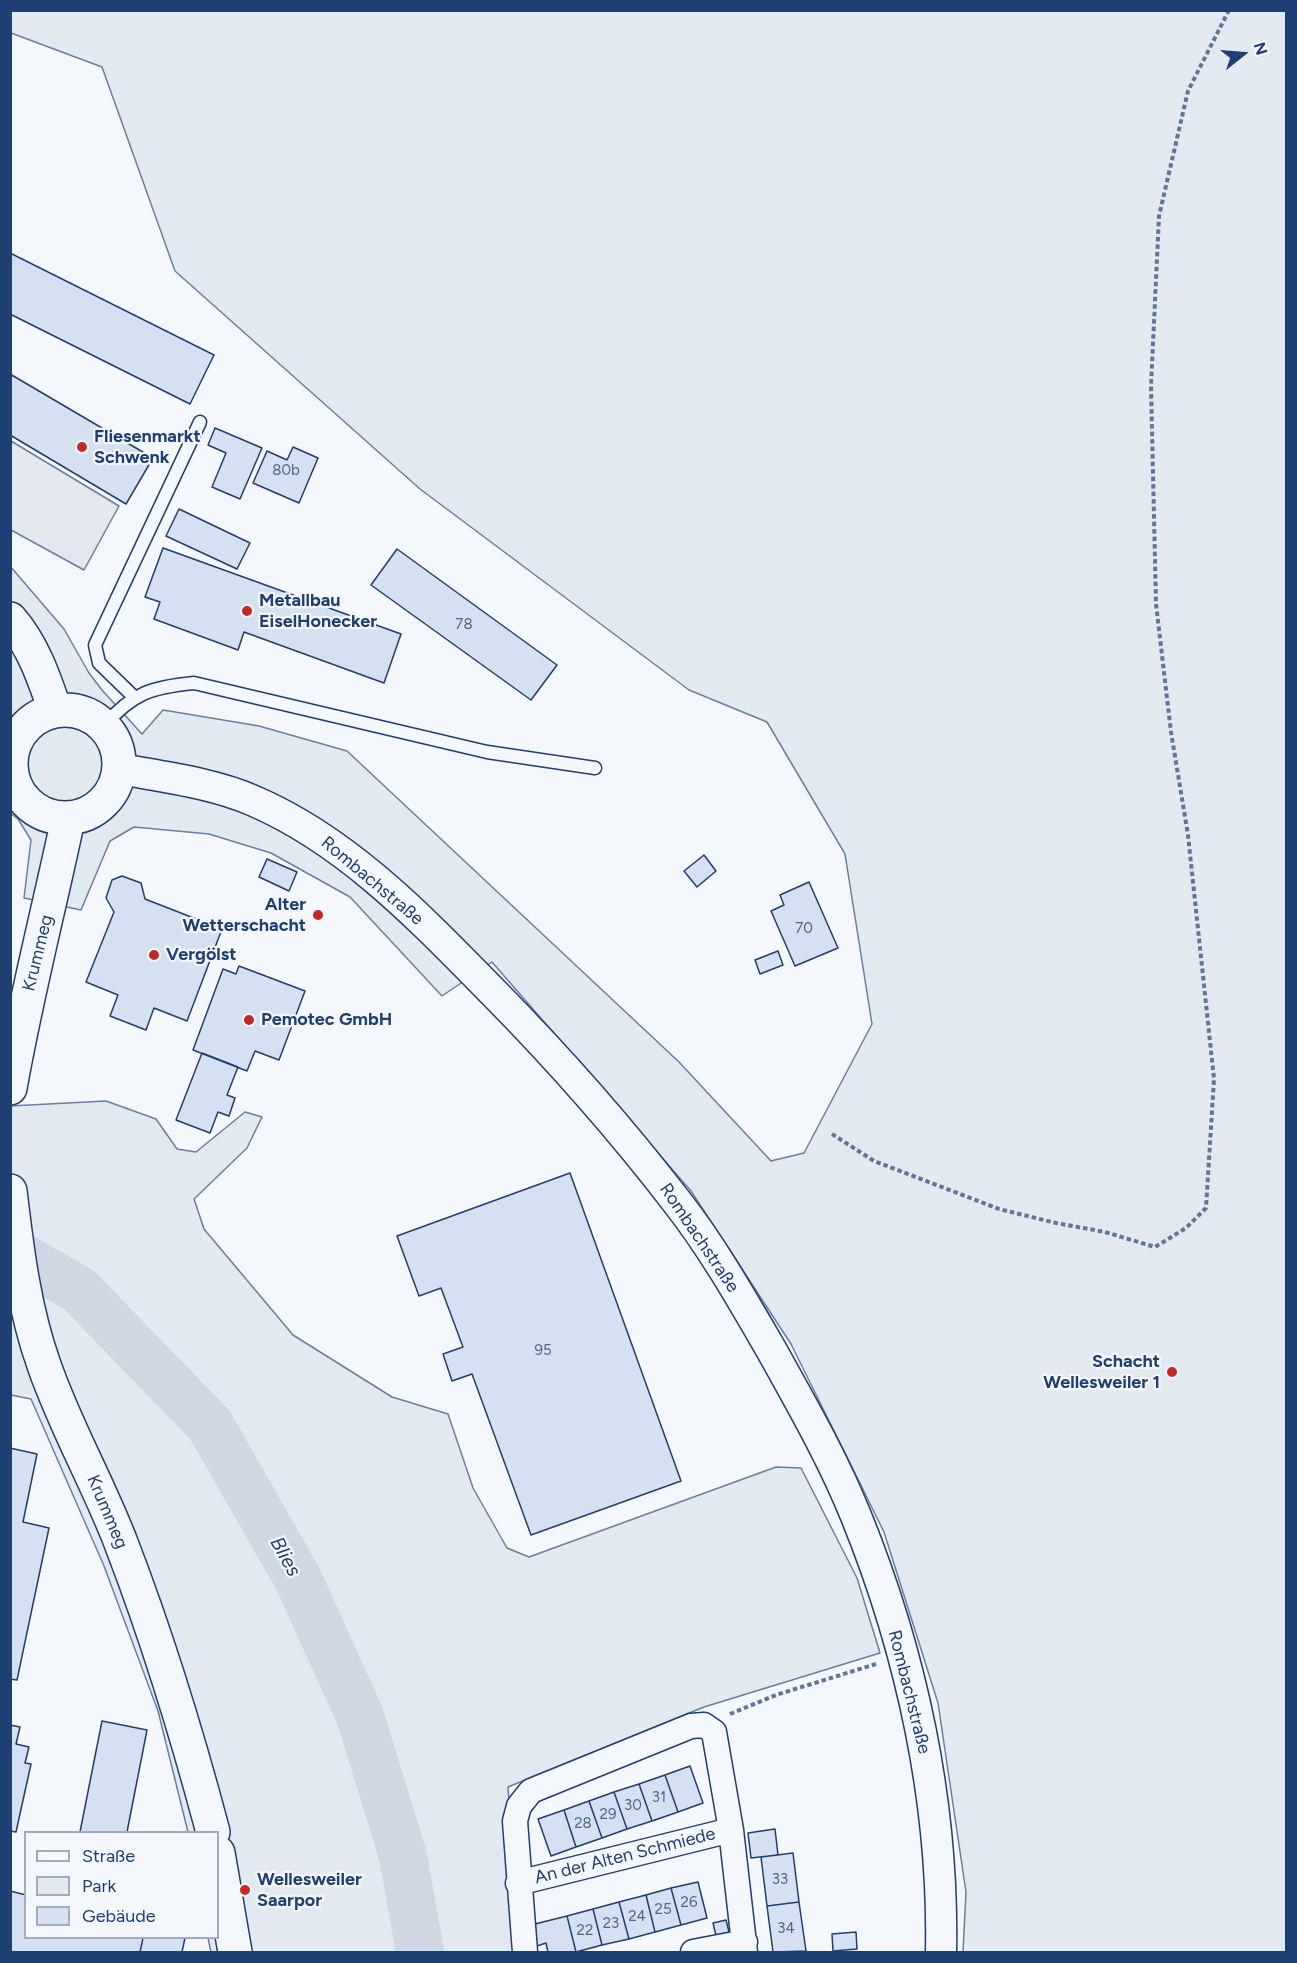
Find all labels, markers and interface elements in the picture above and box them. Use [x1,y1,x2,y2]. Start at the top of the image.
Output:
north arrow [1213,24,1273,84]
text: N [1250,40,1272,57]
place label: Fliesenmarkt Schwenk [94,426,201,468]
marker: Fliesenmarkt Schwenk [75,440,89,454]
house number: 80b [272,462,300,480]
place label: Metallbau EiselHonecker [259,590,377,632]
marker: Metallbau EiselHonecker [240,604,254,618]
house number: 78 [455,616,473,634]
street label: Rombachstraße [316,832,428,930]
place label: Alter Wetterschacht [183,894,306,936]
marker: Alter Wetterschacht [311,908,325,922]
street label: Krummeg [18,912,58,994]
house number: 70 [795,920,813,938]
place label: Vergölst [166,944,236,966]
marker: Vergölst [147,948,161,962]
place label: Pemotec GmbH [261,1009,392,1031]
marker: Pemotec GmbH [242,1013,256,1027]
street label: Rombachstraße [655,1179,743,1297]
house number: 95 [534,1342,552,1360]
place label: Schacht Wellesweiler 1 [1043,1351,1160,1394]
marker: Schacht Wellesweiler 1 [1165,1365,1179,1379]
street label: Krummeg [82,1472,132,1552]
water label: Blies [264,1533,306,1581]
street label: Rombachstraße [883,1628,935,1756]
house number: 31 [652,1789,666,1807]
house number: 30 [624,1797,642,1815]
house number: 29 [600,1806,616,1824]
house number: 28 [574,1815,592,1833]
street label: An der Alten Schmiede [532,1823,718,1889]
legend [24,1831,219,1939]
text: Straße [82,1845,135,1867]
place label: Wellesweiler Saarpor [257,1869,362,1912]
house number: 33 [772,1871,788,1889]
text: Park [82,1875,116,1897]
marker: Wellesweiler Saarpor [238,1883,252,1897]
house number: 26 [681,1894,697,1912]
house number: 25 [654,1901,672,1919]
text: Gebäude [82,1905,156,1927]
house number: 24 [628,1908,646,1926]
house number: 23 [603,1915,619,1933]
house number: 34 [777,1920,795,1938]
house number: 22 [577,1922,593,1940]

